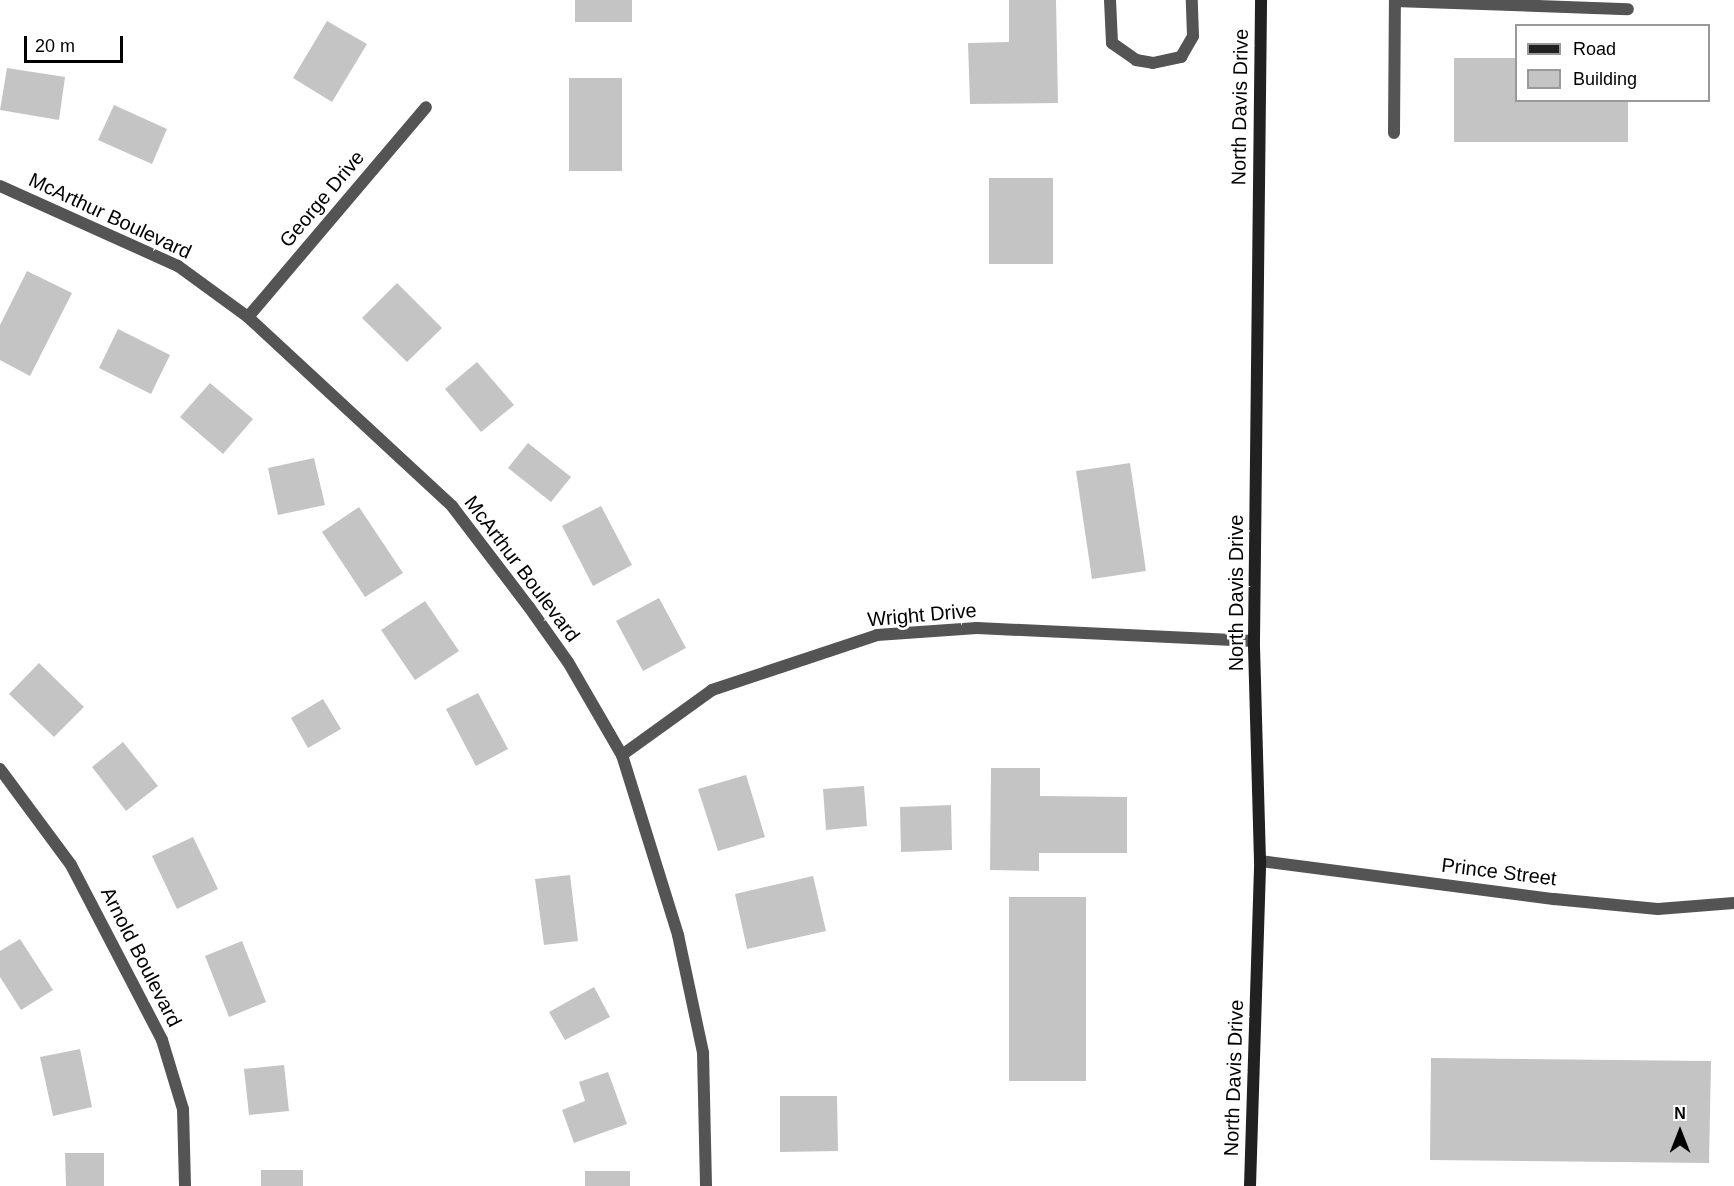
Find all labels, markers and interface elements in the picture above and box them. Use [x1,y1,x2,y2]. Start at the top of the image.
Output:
scale bar [27,24,126,62]
legend [1515,24,1710,102]
street label: North Davis Drive [1227,28,1253,186]
text: 20 m [35,36,75,56]
text: Road [1573,39,1616,59]
text: Building [1573,69,1637,89]
street label: George Drive [275,146,369,252]
street label: McArthur Boulevard [25,168,195,264]
street label: McArthur Boulevard [459,491,585,647]
street label: North Davis Drive [1224,515,1248,671]
street label: Wright Drive [866,598,978,632]
street label: Prince Street [1440,853,1558,891]
street label: Arnold Boulevard [95,883,187,1031]
street label: North Davis Drive [1219,999,1249,1157]
north arrow [1650,1102,1710,1162]
text: N [1674,1105,1686,1122]

